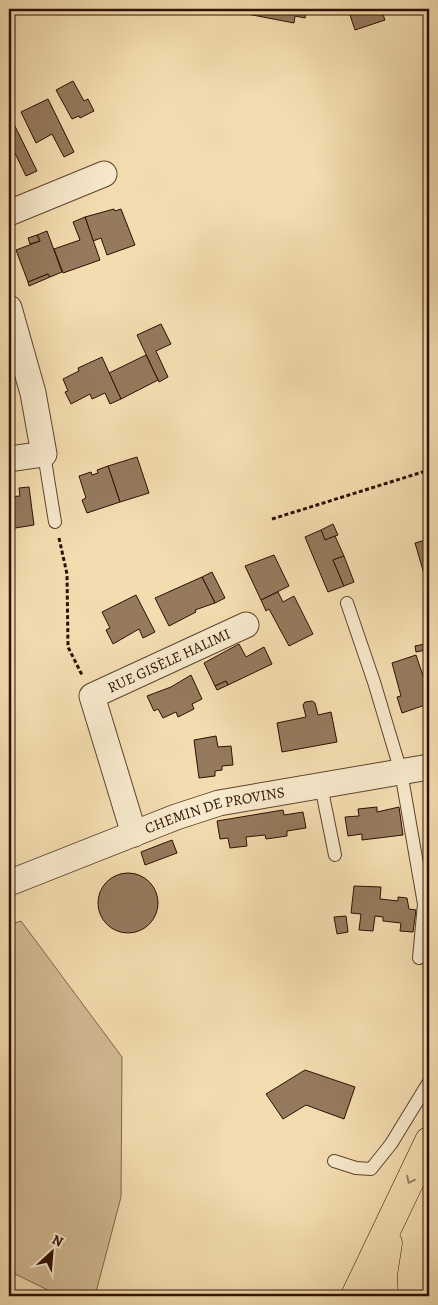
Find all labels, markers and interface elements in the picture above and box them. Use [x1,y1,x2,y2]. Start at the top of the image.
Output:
street label: RUE GISÈLE HALIMI [104,624,234,697]
street label: CHEMIN DE PROVINS [142,782,286,838]
one-way arrow [406,1175,416,1184]
north arrow [28,1228,78,1278]
text: N [49,1230,66,1252]

